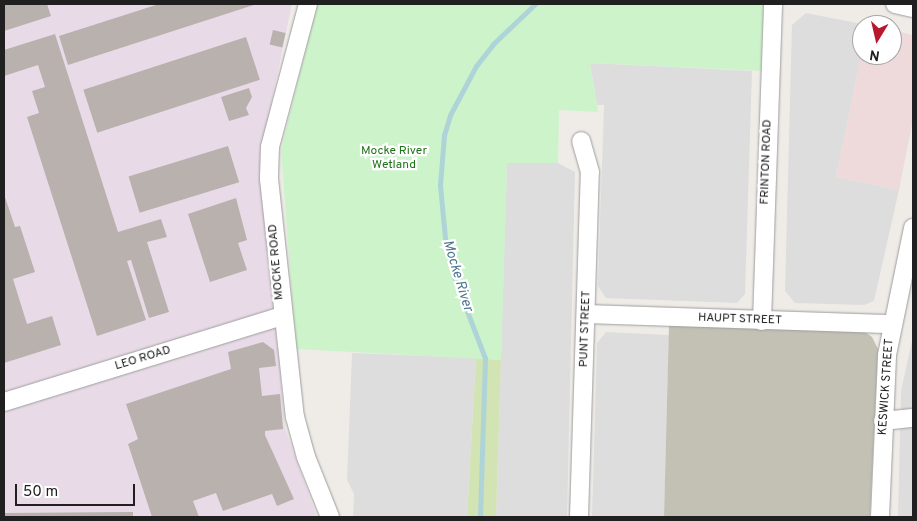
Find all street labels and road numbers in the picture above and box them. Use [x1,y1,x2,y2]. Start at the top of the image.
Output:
street label: FRINTON ROAD [758,119,776,205]
street label: MOCKE ROAD [267,223,287,301]
street label: PUNT STREET [577,290,595,368]
street label: HAUPT STREET [698,311,782,329]
street label: KESWICK STREET [876,338,898,436]
street label: LEO ROAD [113,344,173,374]

